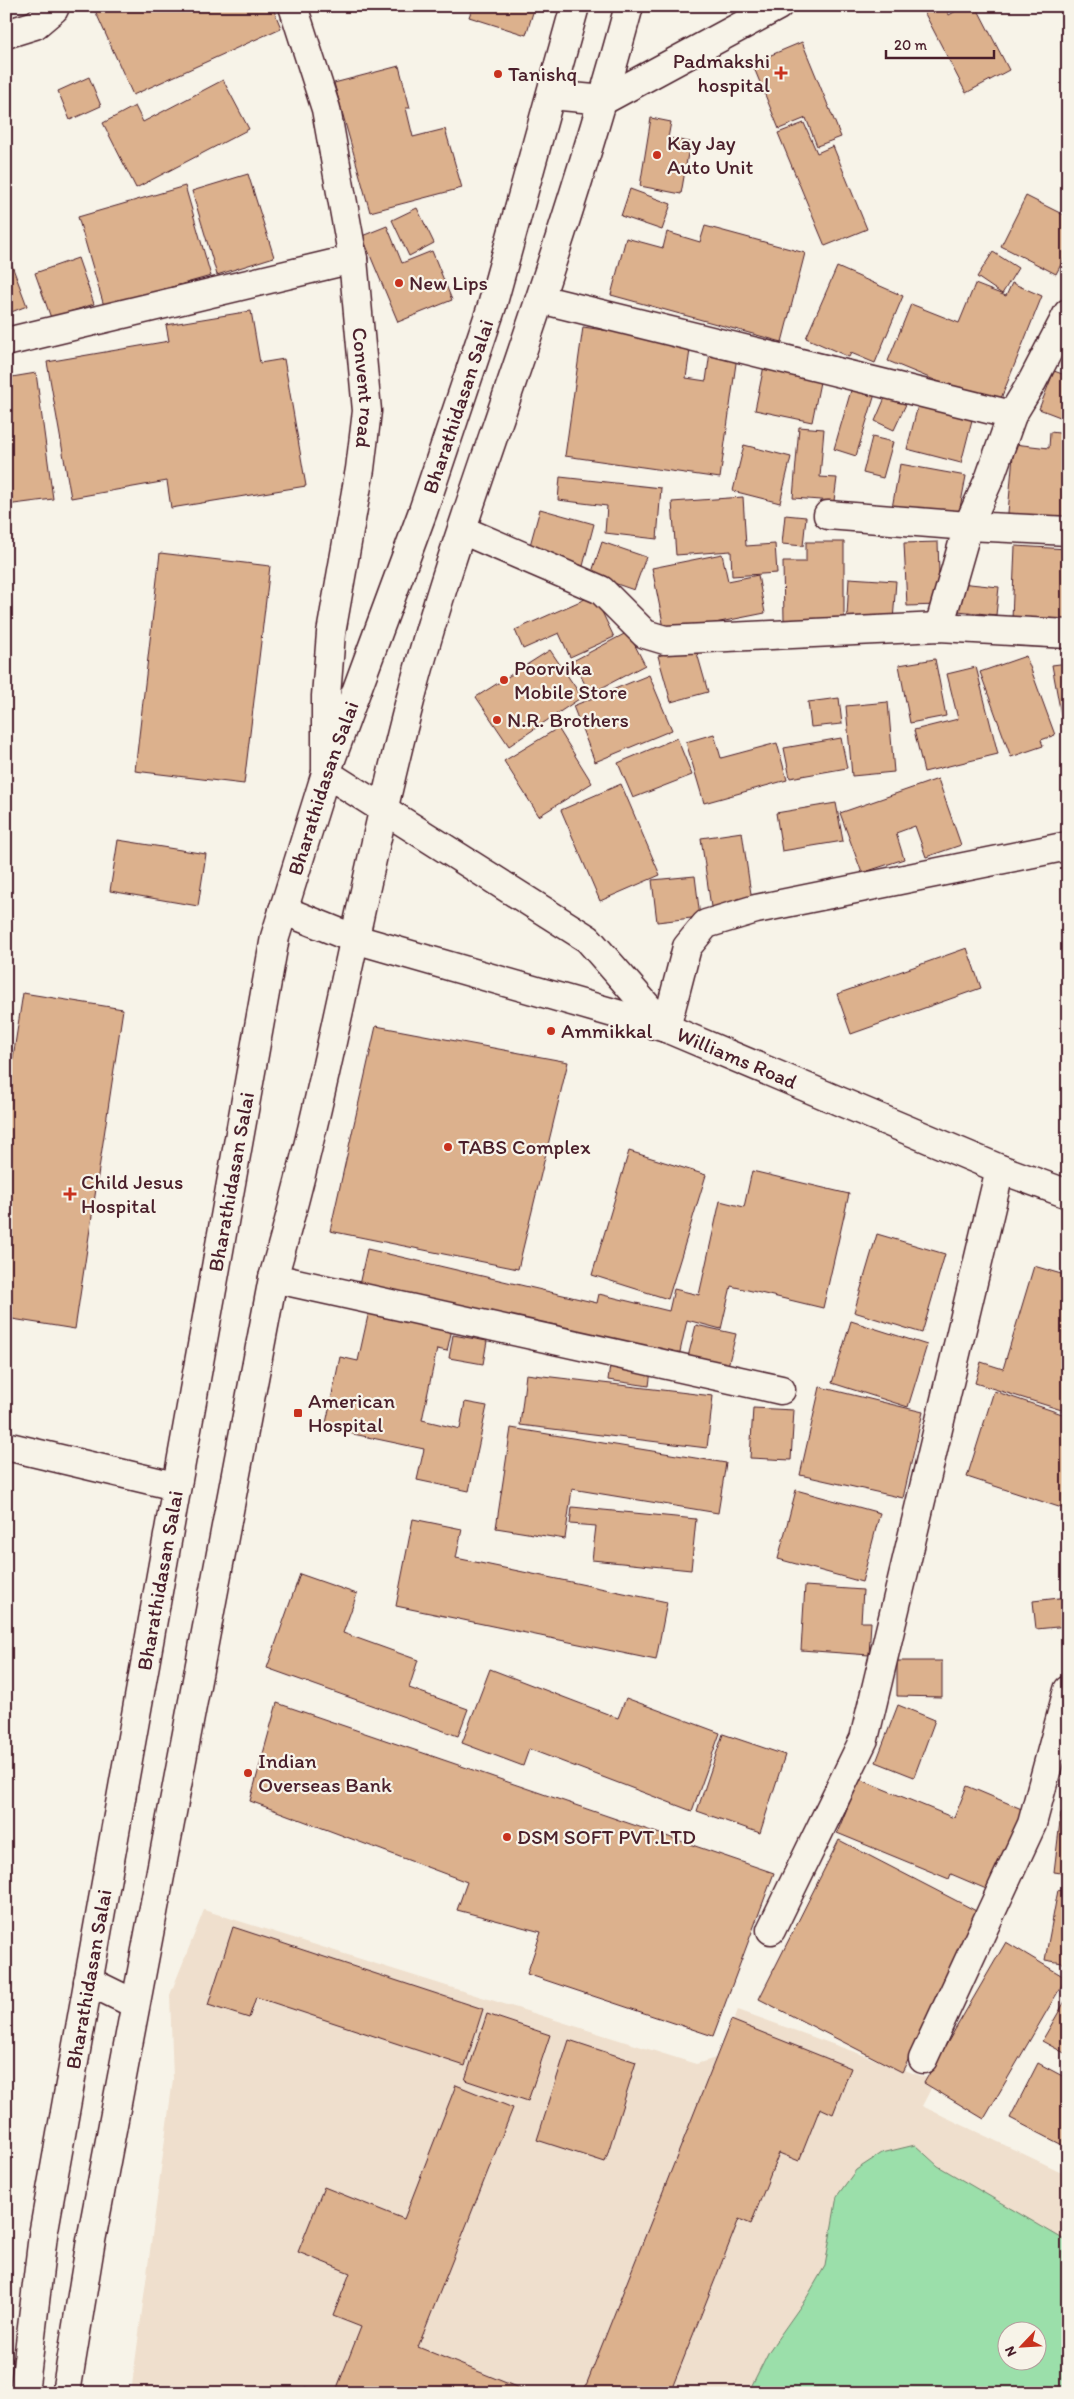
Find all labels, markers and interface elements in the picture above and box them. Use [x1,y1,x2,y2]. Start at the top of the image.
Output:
scale bar [886,28,994,60]
text: 20 m [894,36,928,54]
place label: Padmakshi hospital [673,48,770,97]
place label: Tanishq [508,61,577,86]
marker: Padmakshi hospital [774,66,788,80]
marker: Tanishq [492,68,504,80]
place label: Kay Jay Auto Unit [667,130,754,179]
marker: Kay Jay Auto Unit [651,149,663,161]
place label: New Lips [409,270,488,295]
marker: New Lips [393,277,405,289]
street label: Bharathidasan Salai [417,316,499,497]
street label: Convent road [347,326,380,450]
place label: Poorvika Mobile Store [514,655,627,704]
marker: Poorvika Mobile Store [498,674,510,686]
street label: Bharathidasan Salai [282,698,364,878]
place label: N.R. Brothers [507,707,629,732]
marker: N.R. Brothers [491,714,503,726]
place label: Ammikkal [561,1018,652,1043]
street label: Williams Road [673,1021,801,1094]
marker: Ammikkal [545,1025,557,1037]
street label: Bharathidasan Salai [202,1090,259,1274]
place label: TABS Complex [458,1134,591,1159]
marker: TABS Complex [442,1141,454,1153]
place label: Child Jesus Hospital [81,1169,183,1218]
marker: Child Jesus Hospital [63,1187,77,1201]
place label: American Hospital [308,1388,395,1437]
marker: American Hospital [292,1407,304,1419]
street label: Bharathidasan Salai [131,1488,188,1672]
place label: Indian Overseas Bank [258,1748,392,1797]
marker: Indian Overseas Bank [242,1767,254,1779]
place label: DSM SOFT PVT.LTD [517,1824,696,1849]
marker: DSM SOFT PVT.LTD [501,1831,513,1843]
street label: Bharathidasan Salai [60,1887,117,2071]
north arrow [996,2322,1046,2372]
text: N [1001,2343,1020,2359]

